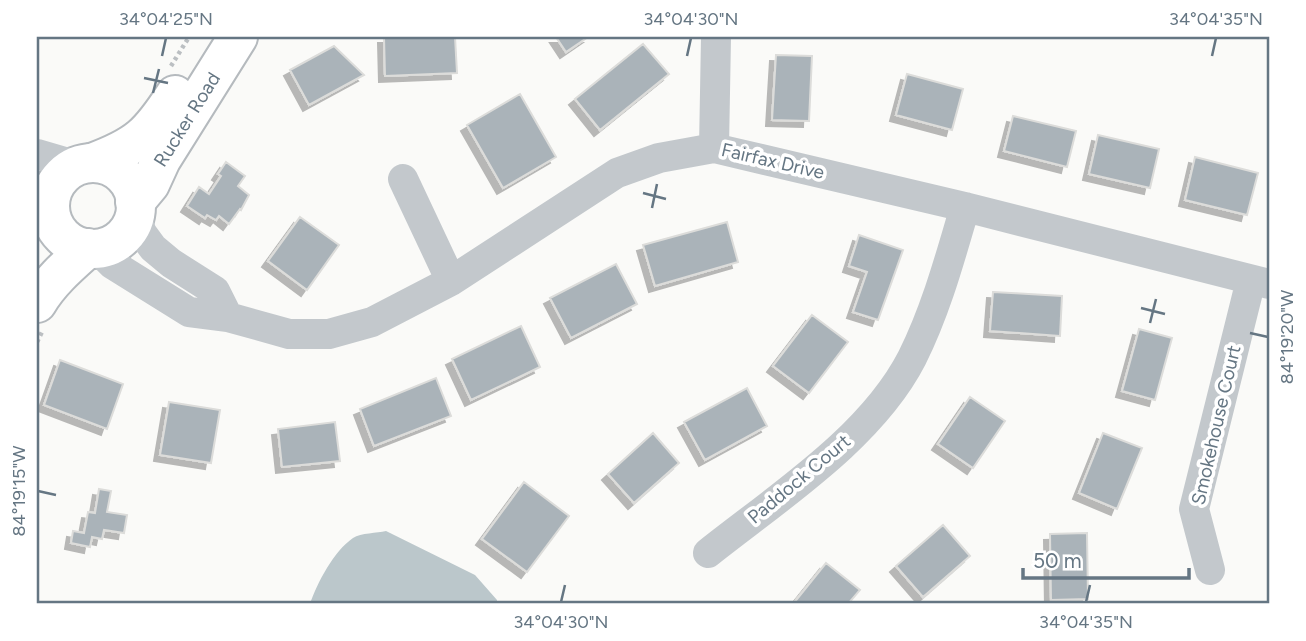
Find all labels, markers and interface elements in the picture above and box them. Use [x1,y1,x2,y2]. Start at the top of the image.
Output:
text: 34°04'25"N [119,8,213,30]
text: 34°04'30"N [644,8,738,30]
text: 34°04'35"N [1169,8,1263,30]
street label: Rucker Road [148,68,225,171]
street label: Fairfax Drive [719,138,827,184]
text: 84°19'20"W [1276,289,1298,384]
street label: Smokehouse Court [1186,343,1246,507]
street label: Paddock Court [743,429,855,529]
text: 84°19'15"W [8,445,30,536]
scale bar [1023,536,1189,580]
text: 50 m [1033,548,1082,573]
text: 34°04'30"N [514,611,608,633]
text: 34°04'35"N [1039,611,1133,633]

